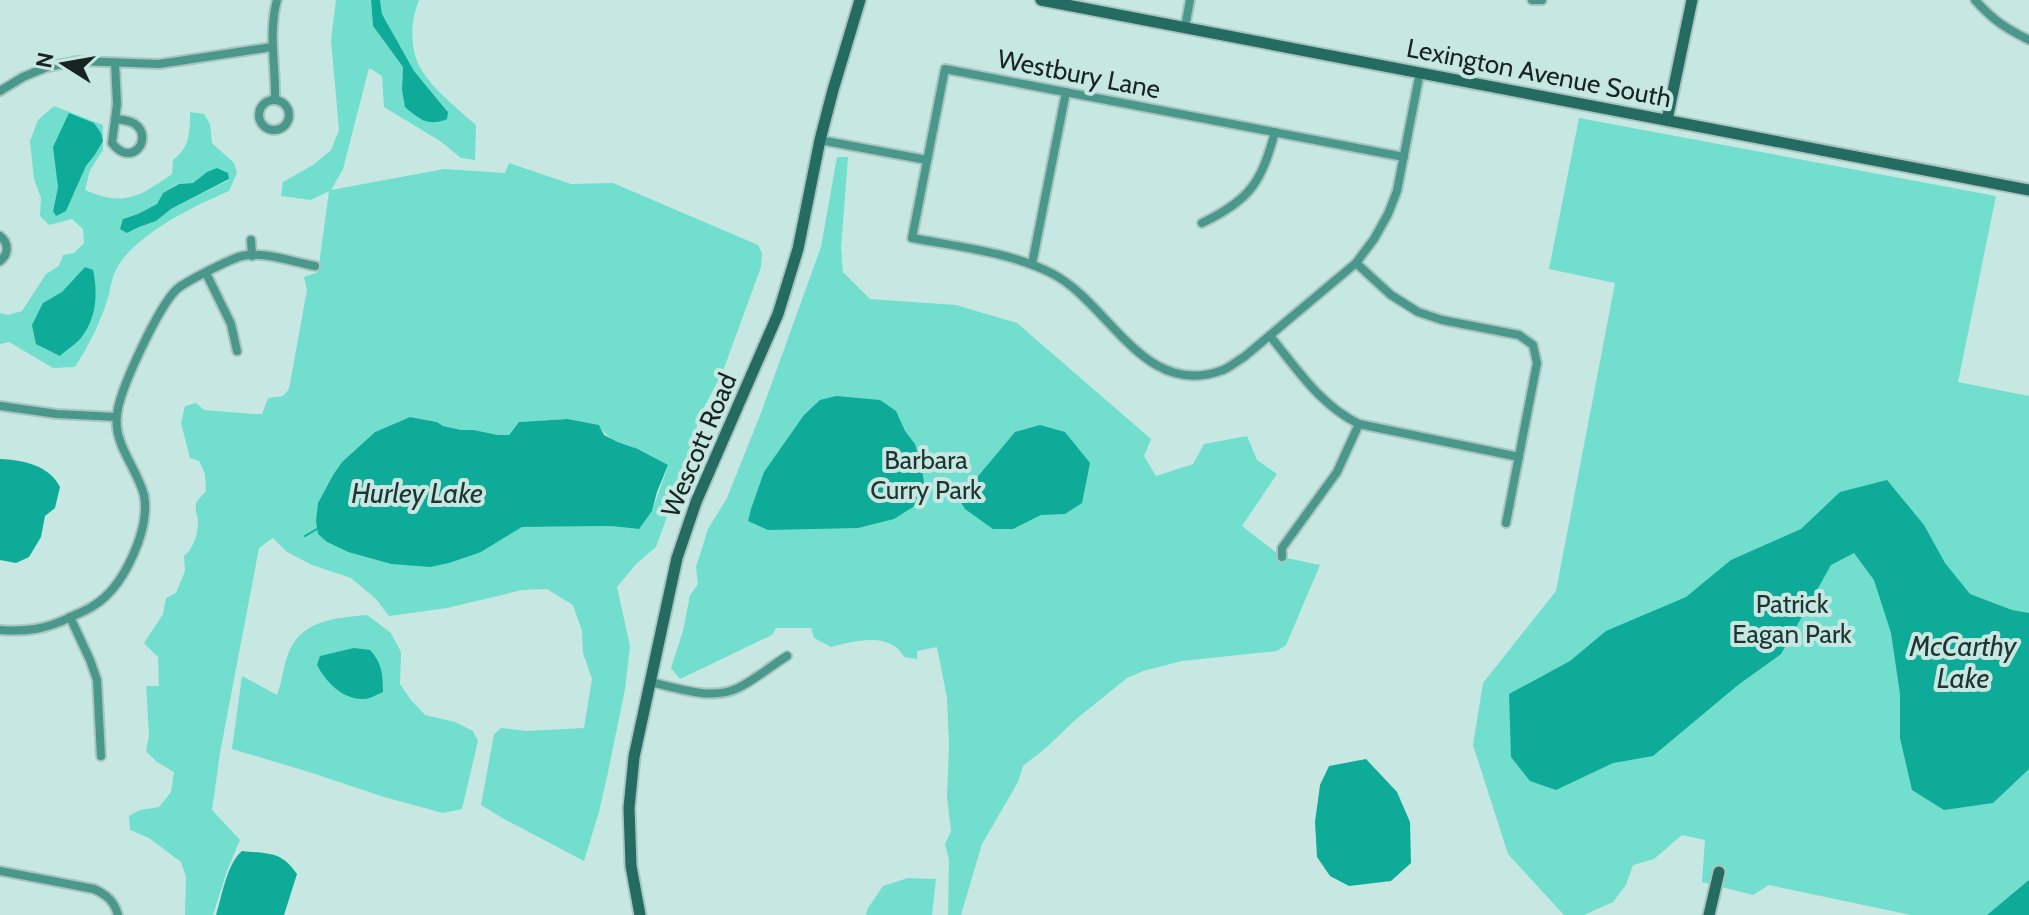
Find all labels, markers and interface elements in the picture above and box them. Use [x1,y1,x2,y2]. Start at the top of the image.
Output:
north arrow [24,24,104,104]
street label: Lexington Avenue South [1404,32,1674,114]
street label: Westbury Lane [995,43,1163,105]
text: N [30,50,60,70]
street label: Wescott Road [654,368,744,522]
park label: Barbara Curry Park [870,444,982,506]
water label: Hurley Lake [351,476,483,510]
park label: Patrick Eagan Park [1732,588,1852,650]
water label: McCarthy Lake [1909,629,2018,695]

